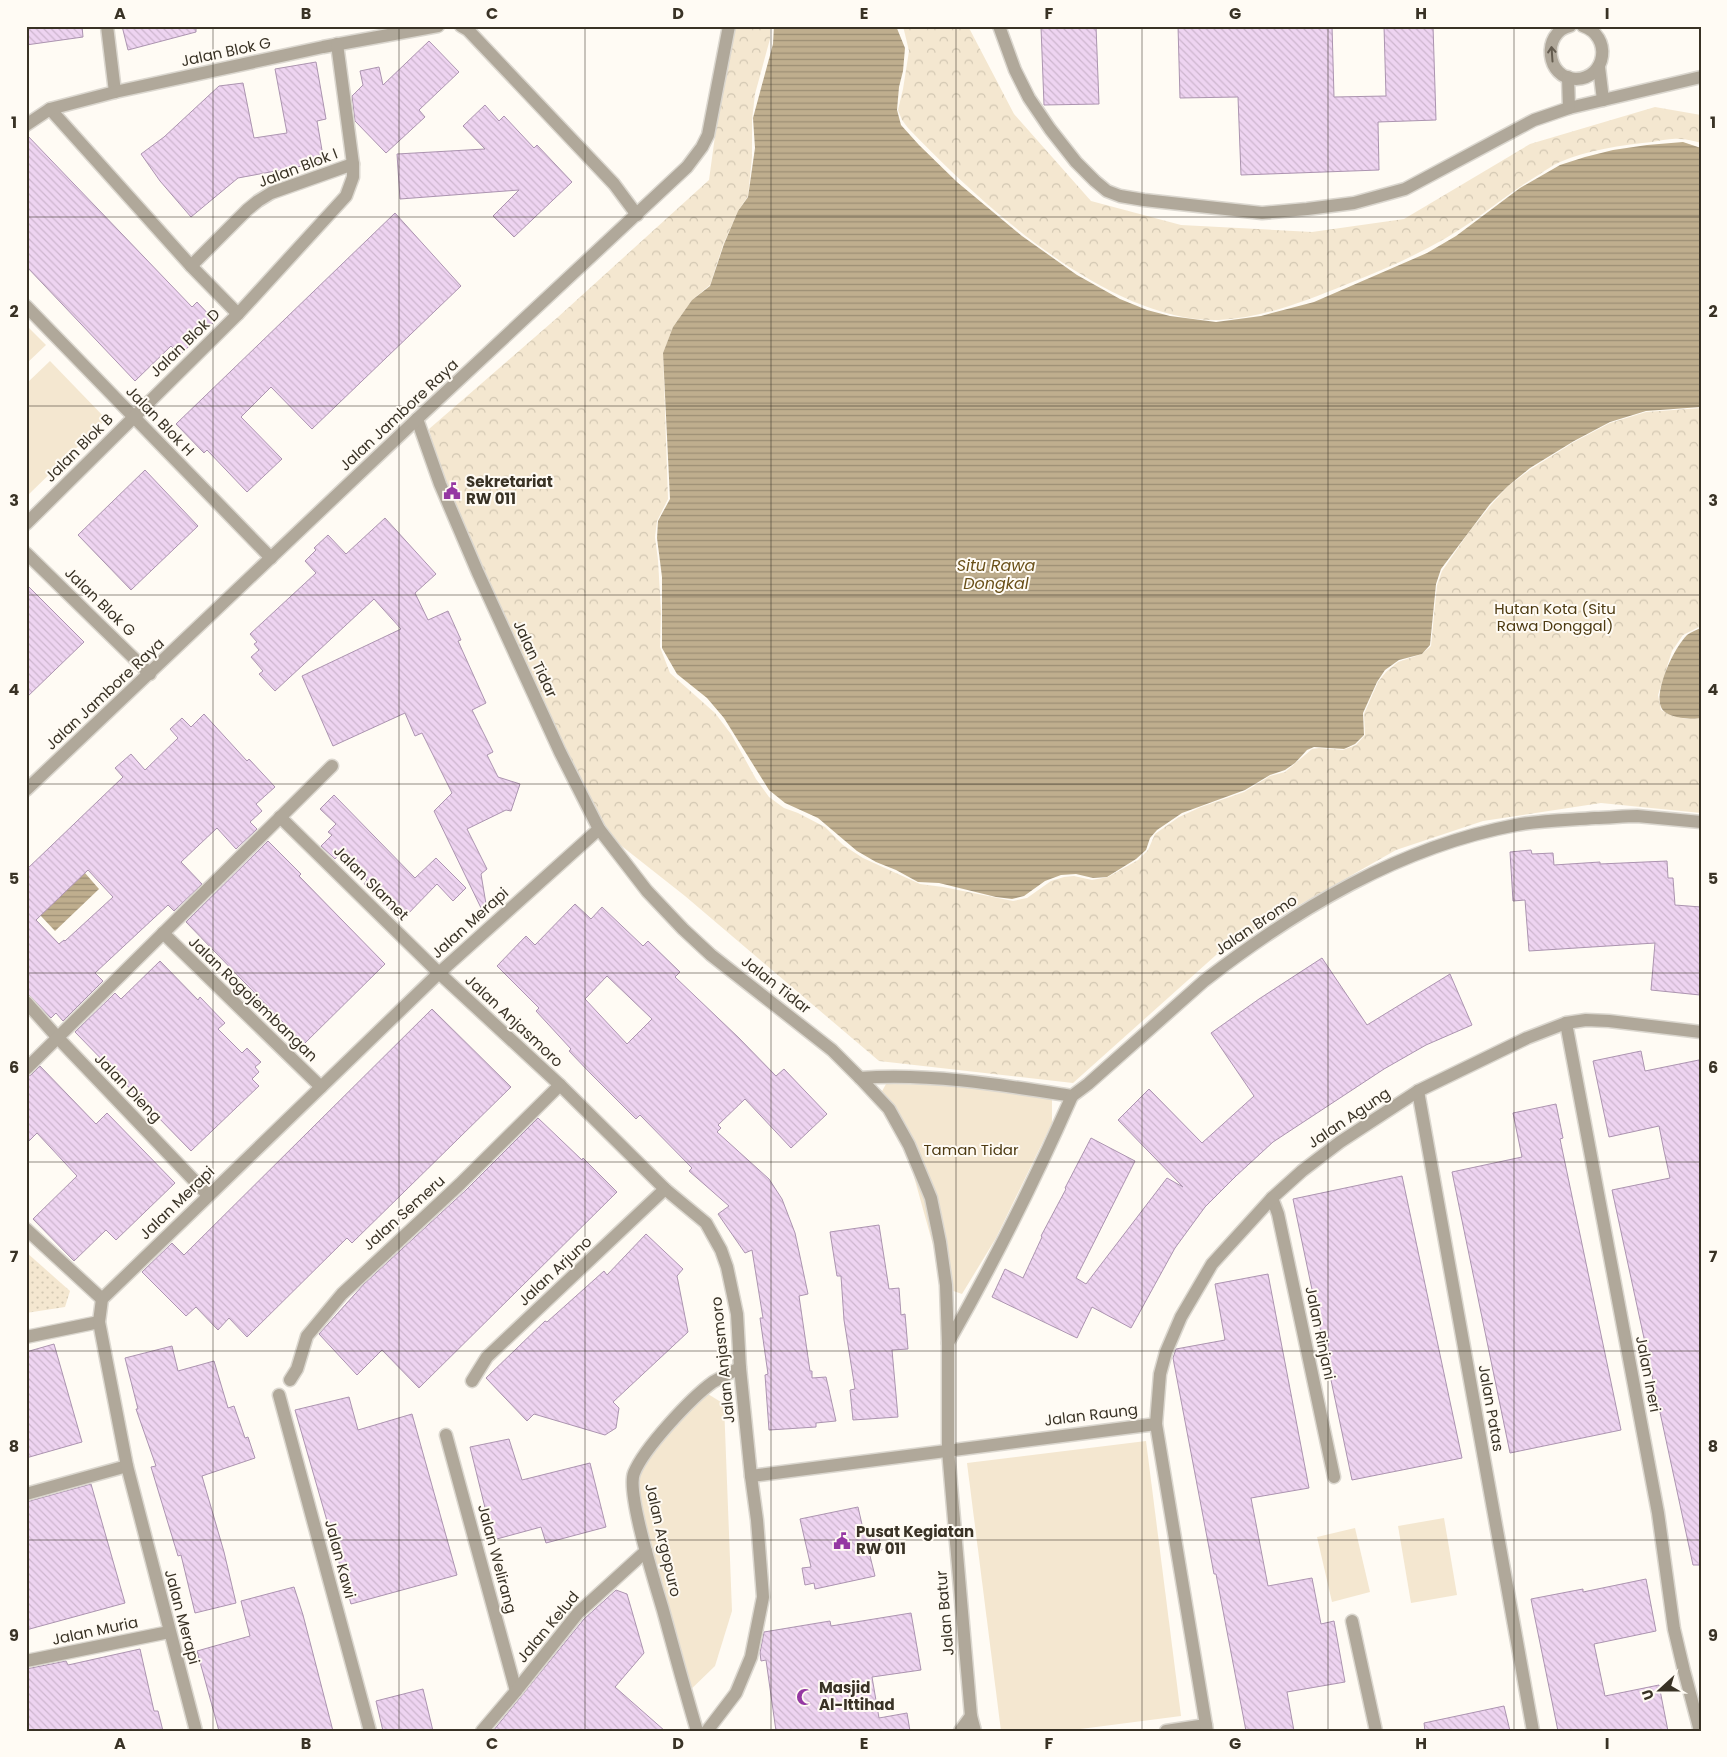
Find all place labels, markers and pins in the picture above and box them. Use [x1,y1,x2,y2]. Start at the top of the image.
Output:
place label: Sekretariat RW 011 [466,471,553,509]
public building icon: Sekretariat RW 011 [442,481,462,501]
place label: Pusat Kegiatan RW 011 [856,1521,974,1559]
public building icon: Pusat Kegiatan RW 011 [832,1531,852,1551]
place label: Masjid Al-Ittihad [819,1677,895,1715]
mosque icon: Masjid Al-Ittihad [795,1687,815,1707]

